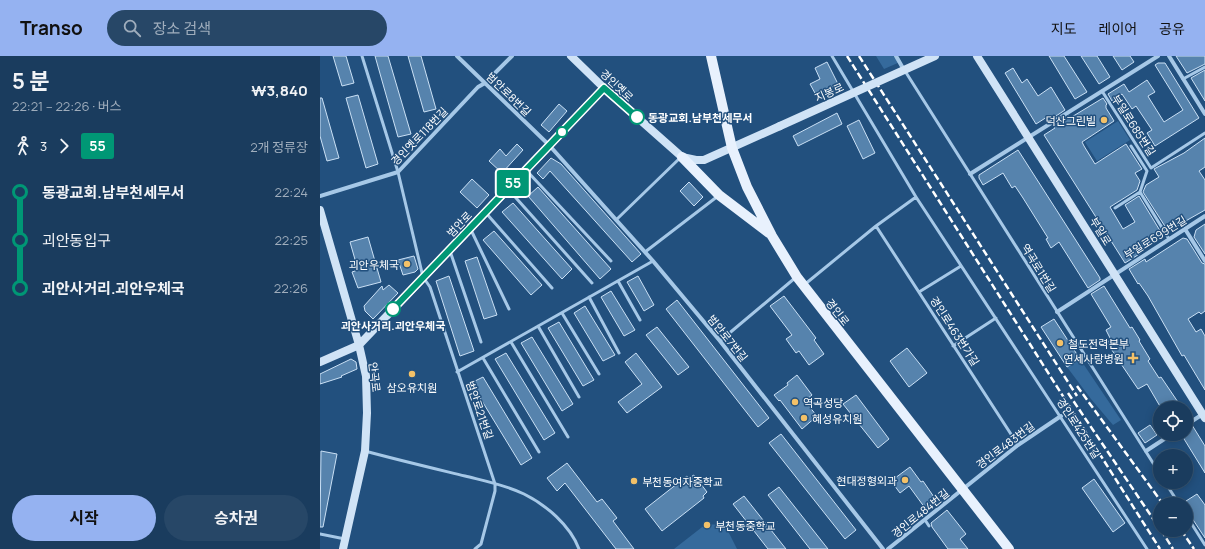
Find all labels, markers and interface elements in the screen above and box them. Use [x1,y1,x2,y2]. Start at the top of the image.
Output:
search box [107,10,387,46]
text: Transo [20,15,83,41]
icon: search [121,17,143,39]
text: 장소 검색 [153,18,211,39]
text: 지도 [1051,19,1077,38]
text: 레이어 [1099,19,1137,38]
text: 공유 [1159,19,1185,38]
text: 5 분 [12,66,50,96]
street label: 경인옛로 [597,66,637,104]
street label: 범안로8번길 [483,69,535,119]
street label: 지봉로 [812,79,846,105]
text: ₩3,840 [251,80,308,101]
street label: 부일로685번길 [1109,91,1159,159]
text: 22:21 – 22:26 · 버스 [12,97,122,115]
street label: 경인옛로118번길 [387,104,451,168]
marker: 동광교회.남부천세무서 [629,109,645,125]
place label: 동광교회.남부천세무서 [648,110,753,125]
place label: 덕산그린빌 [1045,113,1096,128]
marker: 덕산그린빌 [1099,115,1109,125]
unlabelled marker [556,126,568,138]
icon: walk [12,135,34,157]
icon: forward [53,135,75,157]
text: 55 [89,136,106,155]
text: 3 [40,137,47,155]
text: 2개 정류장 [250,138,308,156]
line badge: 55 [495,170,531,196]
text: 55 [505,173,521,192]
text: 동광교회.남부천세무서 [42,182,185,203]
text: 22:24 [274,183,308,201]
street label: 범안로 [443,208,475,240]
street label: 부일로699번길 [1121,212,1189,262]
street label: 부일로 [1087,214,1115,248]
text: 괴안동입구 [42,230,111,251]
text: 22:25 [274,231,308,249]
street label: 역곡로1번길 [1018,241,1060,295]
place label: 괴안우체국 [348,257,399,272]
marker: 괴안우체국 [402,259,412,269]
text: 괴안사거리.괴안우체국 [42,278,185,299]
text: 22:26 [274,279,308,297]
street label: 경인로463번가길 [927,293,983,369]
street label: 경인로 [823,295,853,329]
marker: 괴안사거리.괴안우체국 [385,301,401,317]
street label: 범안로7번길 [705,311,751,365]
place label: 괴안사거리.괴안우체국 [341,318,445,333]
place label: 철도전력본부 [1068,336,1129,351]
marker: 철도전력본부 [1055,338,1065,348]
place label: 연세사랑병원 [1063,351,1124,366]
marker: 연세사랑병원 [1127,352,1139,364]
street label: 안곡로 [366,361,384,393]
marker: 삼오유치원 [407,369,417,379]
street label: 범안로21번길 [463,379,497,441]
place label: 삼오유치원 [387,380,437,395]
place label: 역곡성당 [803,395,843,410]
street label: 경인로425번길 [1054,395,1104,461]
marker: 역곡성당 [790,397,800,407]
map controls [1153,401,1193,537]
button: locate [1153,401,1193,441]
place label: 혜성유치원 [812,411,863,426]
marker: 혜성유치원 [799,413,809,423]
street label: 경인로483번길 [973,418,1037,472]
button: + [1153,449,1193,489]
place label: 현대정형외과 [836,473,897,488]
place label: 부천동여자중학교 [642,474,723,489]
marker: 현대정형외과 [900,475,910,485]
marker: 부천동여자중학교 [629,476,639,486]
street label: 경인로484번길 [888,485,952,541]
button: 시작 [12,495,156,541]
button: 승차권 [164,495,308,541]
button: − [1153,497,1193,537]
place label: 부천동중학교 [715,518,776,533]
marker: 부천동중학교 [702,520,712,530]

